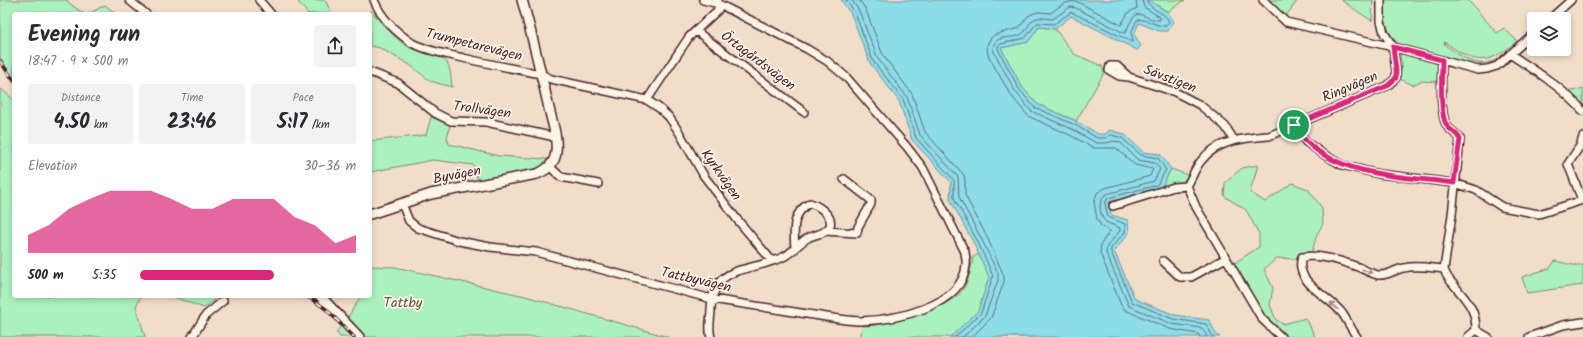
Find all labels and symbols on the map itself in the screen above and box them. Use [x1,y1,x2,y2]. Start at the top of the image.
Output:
street label: Trumpetarevägen [423,22,525,68]
street label: Örtagårdsvägen [716,25,800,97]
street label: Sävstigen [1140,59,1200,99]
street label: Ringvägen [1319,65,1381,109]
street label: Trollvägen [452,95,512,125]
pin [1277,108,1311,142]
street label: Kyrkvägen [695,145,747,205]
street label: Byvägen [431,160,483,190]
street label: Tattbyvägen [659,261,733,299]
one-way arrow [1361,268,1372,274]
park label: Tattby [384,292,423,314]
one-way arrow [1329,301,1339,310]

